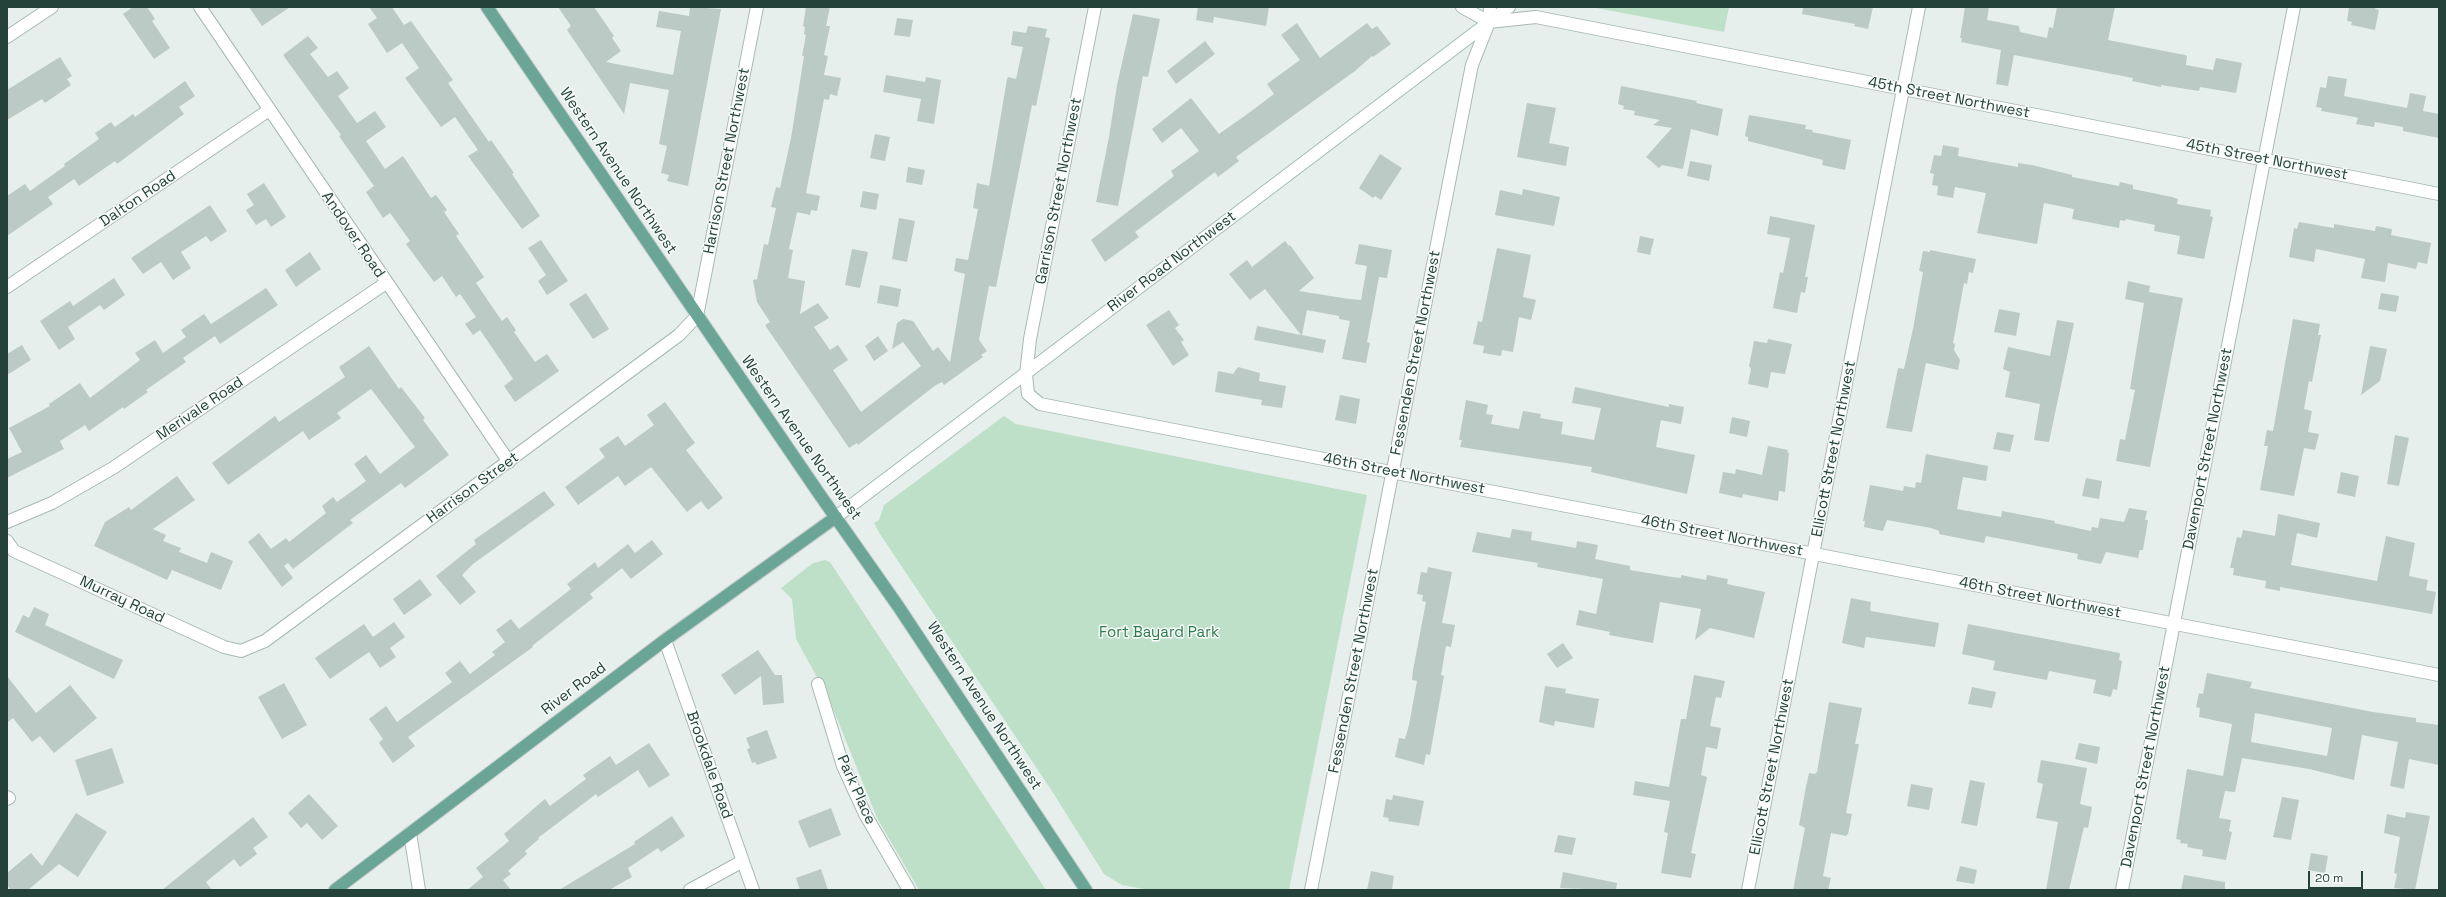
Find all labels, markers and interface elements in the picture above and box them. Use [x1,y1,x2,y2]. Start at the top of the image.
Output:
street label: Harrison Street Northwest [700,66,754,256]
street label: 45th Street Northwest [1867,73,2031,123]
street label: Western Avenue Northwest [555,84,681,258]
street label: Garrison Street Northwest [1032,96,1086,286]
street label: 45th Street Northwest [2185,135,2349,185]
street label: Dalton Road [96,167,180,231]
street label: Andover Road [318,188,388,282]
street label: River Road Northwest [1104,208,1240,316]
street label: Fessenden Street Northwest [1387,249,1445,457]
street label: Davenport Street Northwest [2180,346,2236,552]
street label: Western Avenue Northwest [737,352,865,524]
street label: Ellicott Street Northwest [1808,359,1860,539]
street label: Merivale Road [153,373,247,445]
street label: Harrison Street [423,449,523,527]
street label: 46th Street Northwest [1322,449,1486,499]
street label: 46th Street Northwest [1640,511,1804,561]
street label: Fessenden Street Northwest [1325,567,1383,775]
street label: Murray Road [77,573,167,627]
street label: 46th Street Northwest [1958,573,2122,623]
street label: Western Avenue Northwest [923,619,1045,793]
park label: Fort Bayard Park [1099,624,1219,642]
street label: River Road [538,659,610,719]
street label: Davenport Street Northwest [2118,664,2174,870]
street label: Ellicott Street Northwest [1746,677,1798,857]
street label: Brookdale Road [682,709,736,821]
street label: Park Place [833,753,879,827]
scale bar [2310,863,2365,889]
text: 20 m [2315,870,2343,886]

